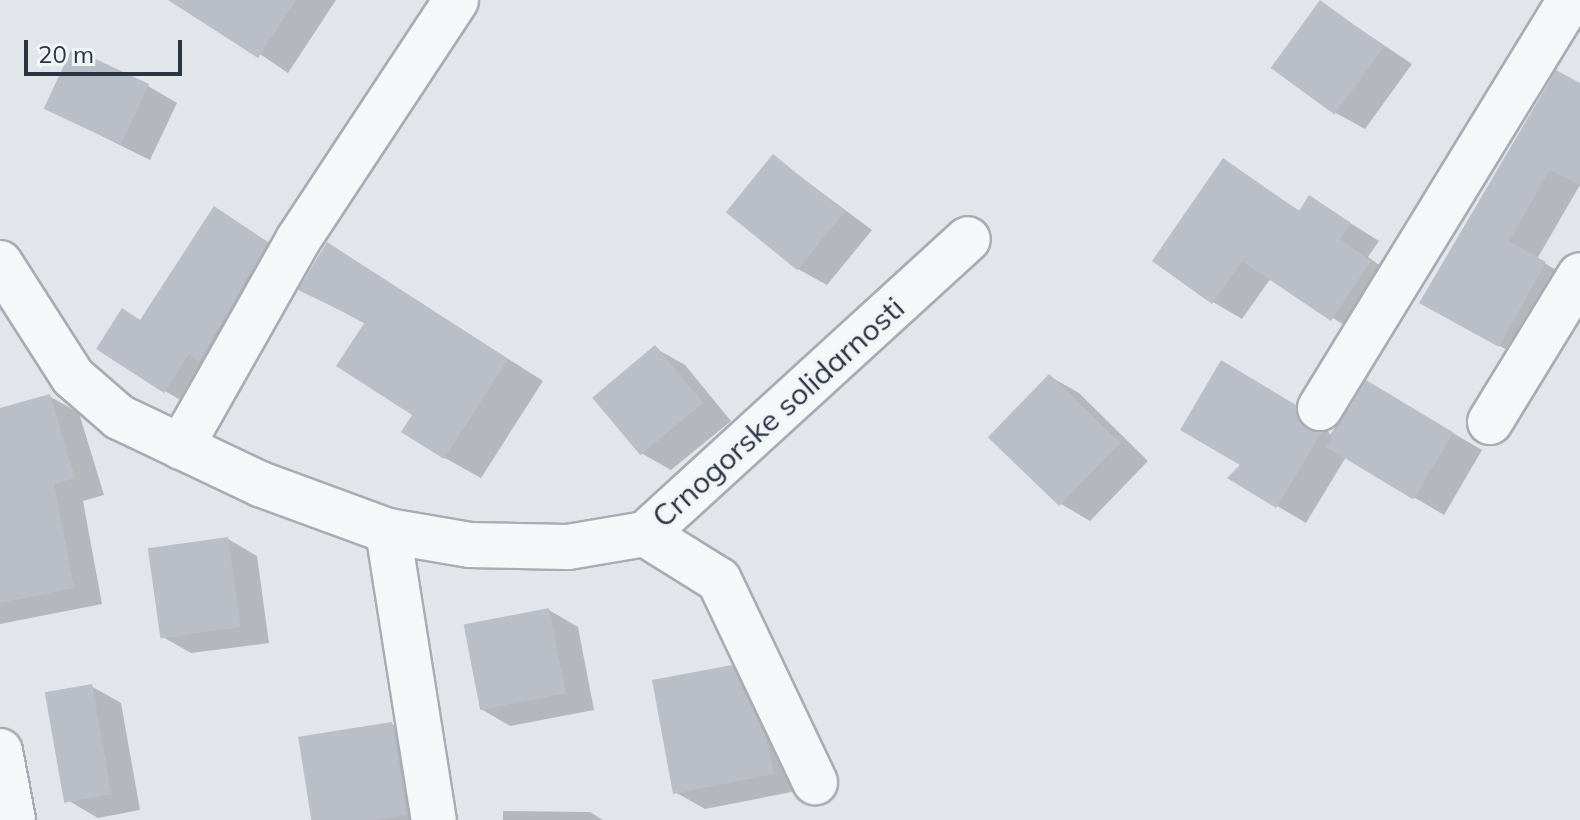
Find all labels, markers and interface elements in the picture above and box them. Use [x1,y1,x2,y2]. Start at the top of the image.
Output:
scale bar [28,24,186,74]
text: 20 m [38,39,94,69]
street label: Crnogorske solidarnosti [645,289,911,535]

